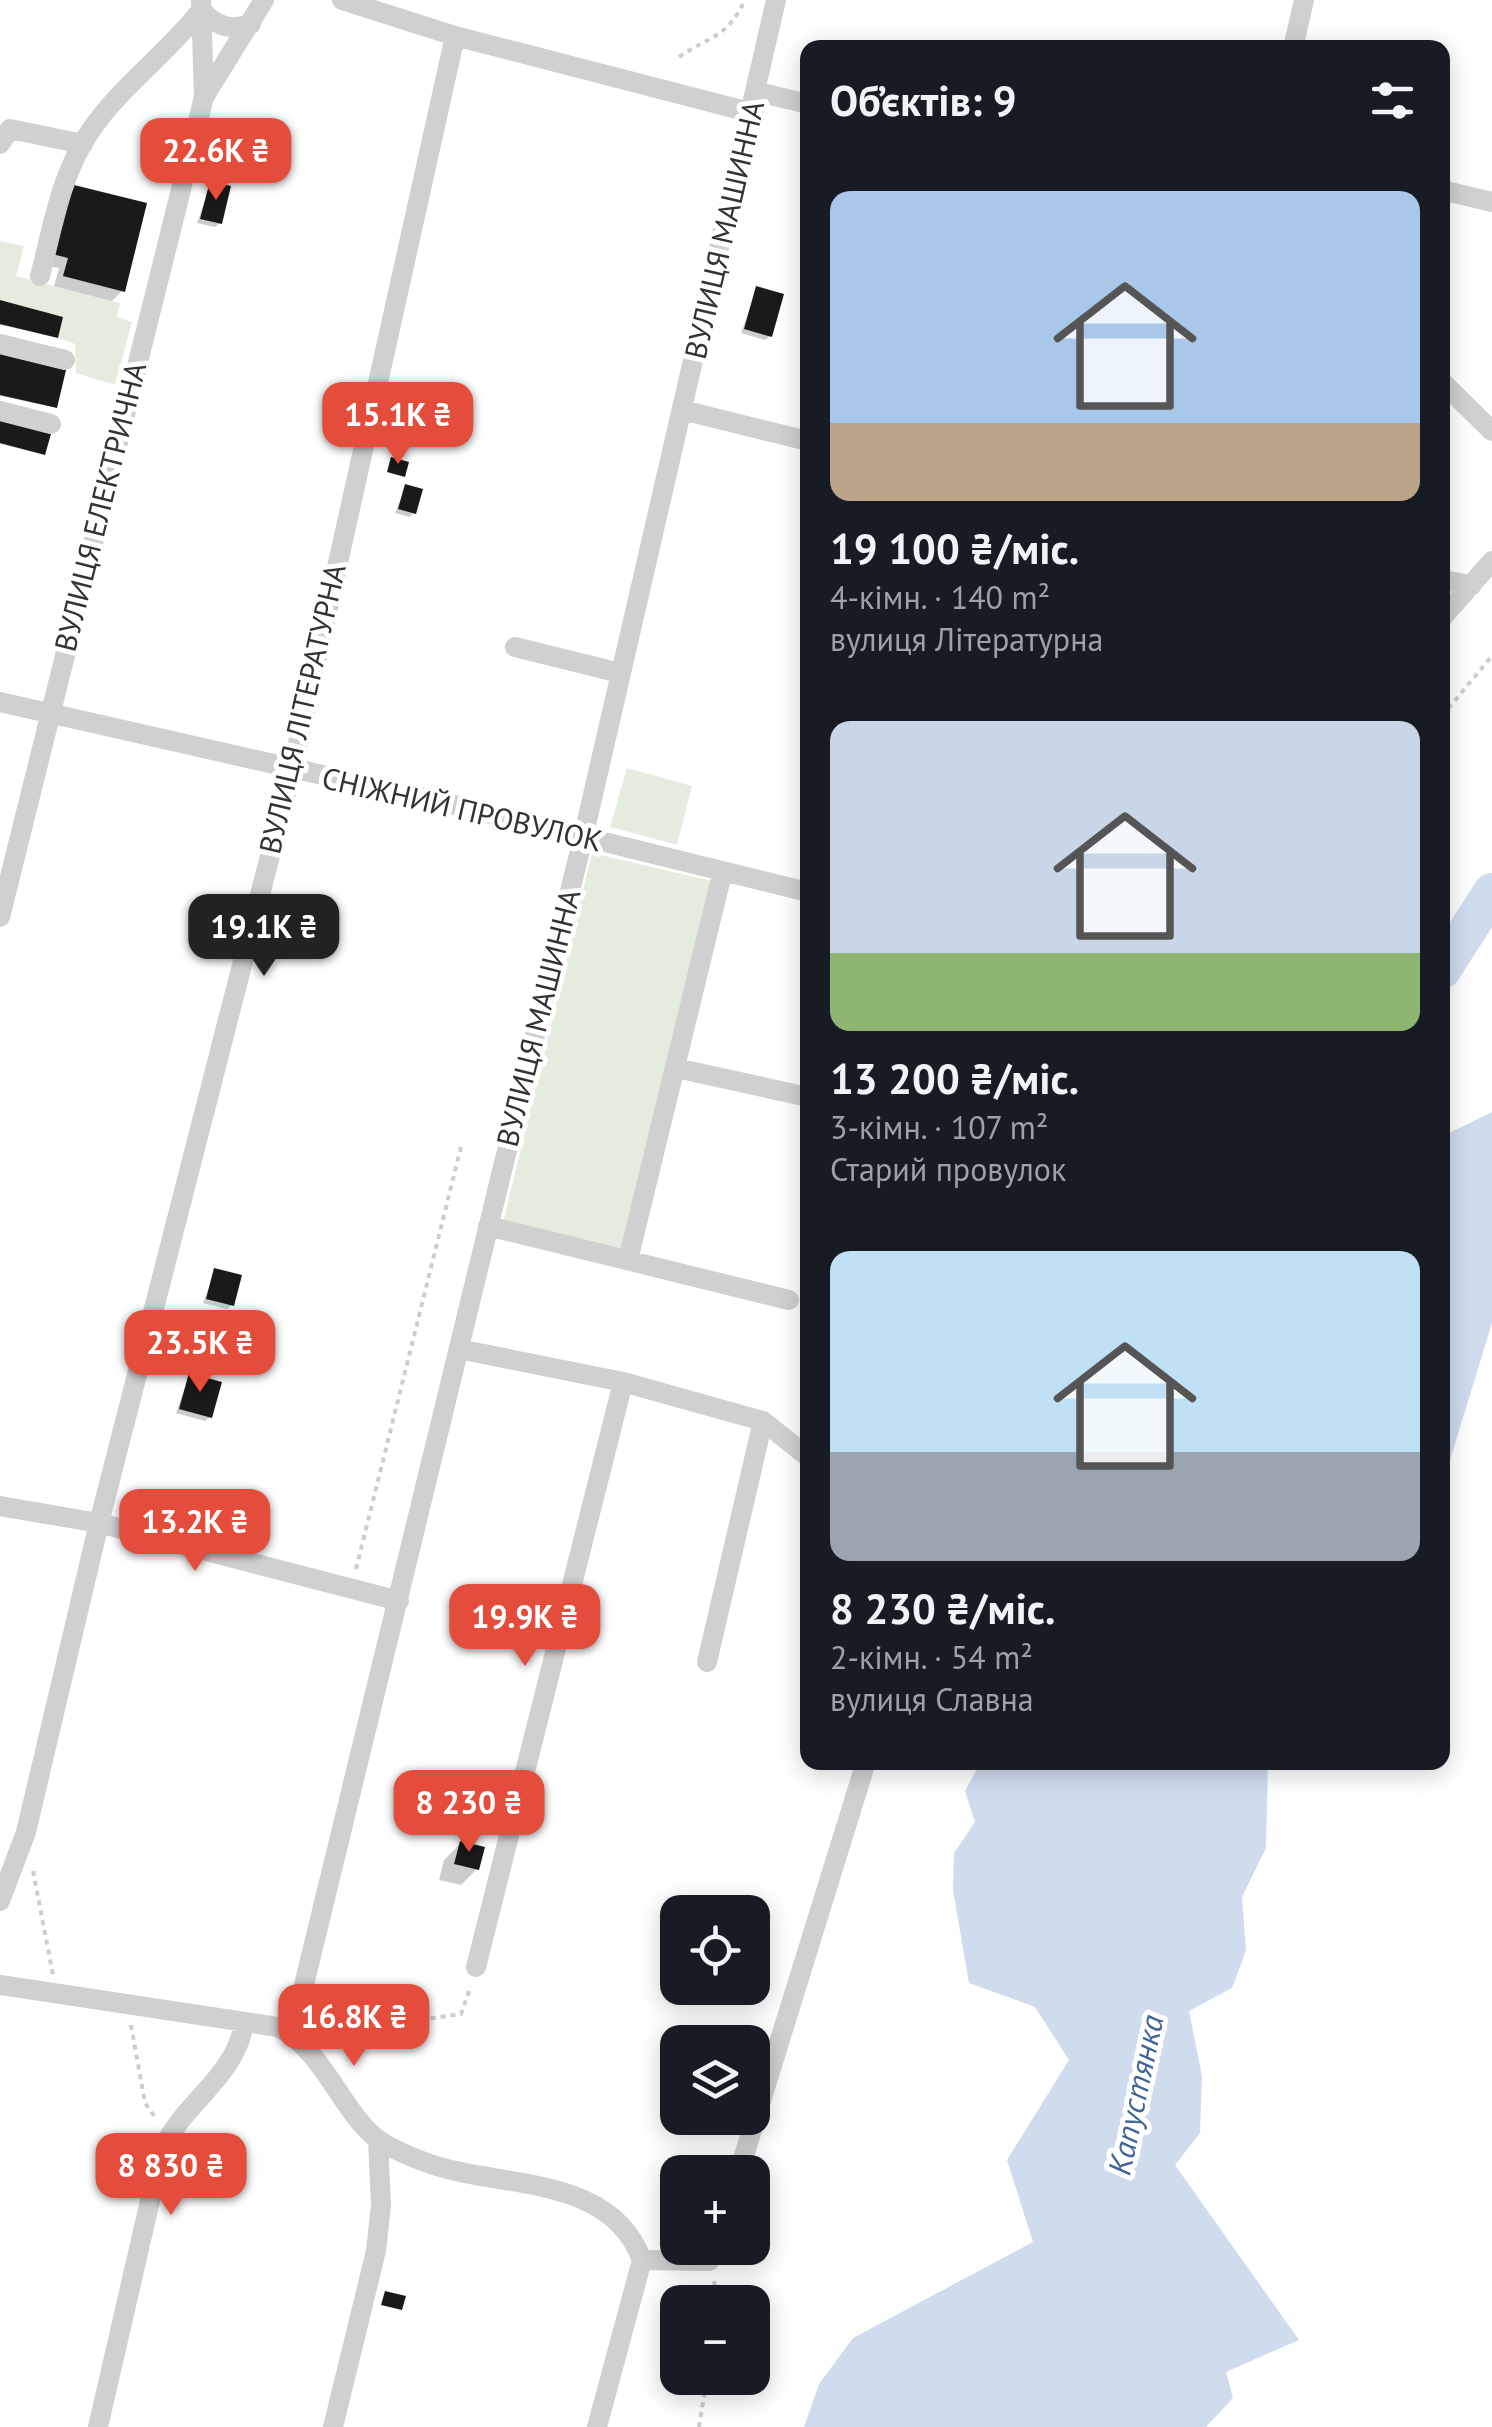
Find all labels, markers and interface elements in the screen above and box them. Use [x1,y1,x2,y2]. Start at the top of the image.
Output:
text: Об’єктів: 9 [830,73,1017,128]
icon: filters [1365,73,1420,128]
street label: ВУЛИЦЯ МАШИННА [675,96,772,363]
pin: 22.6K ₴ [124,118,308,203]
text: 22.6K ₴ [162,129,270,171]
icon: home [1035,256,1215,436]
street label: ВУЛИЦЯ ЕЛЕКТРИЧНА [45,358,154,655]
pin: 15.1K ₴ [306,382,490,467]
text: 15.1K ₴ [344,393,452,435]
text: 19 100 ₴/міс. [830,521,1079,576]
street label: ВУЛИЦЯ ЛІТЕРАТУРНА [249,560,354,857]
text: 4-кімн. · 140 m² [830,576,1050,618]
text: вулиця Літературна [830,618,1103,660]
street label: СНІЖНИЙ ПРОВУЛОК [318,757,606,860]
icon: home [1035,786,1215,966]
street label: ВУЛИЦЯ МАШИННА [487,884,588,1150]
pin: 19.1K ₴ [172,894,356,979]
text: 19.1K ₴ [210,905,318,947]
text: 13 200 ₴/міс. [830,1051,1079,1106]
text: 3-кімн. · 107 m² [830,1106,1048,1148]
text: Старий провулок [830,1148,1066,1190]
pin: 23.5K ₴ [108,1310,292,1395]
icon: home [1035,1316,1215,1496]
text: 23.5K ₴ [146,1321,254,1363]
pin: 13.2K ₴ [103,1489,287,1574]
text: 13.2K ₴ [141,1500,249,1542]
text: 8 230 ₴/міс. [830,1581,1055,1636]
pin: 19.9K ₴ [433,1584,617,1669]
text: 19.9K ₴ [471,1595,579,1637]
text: 2-кімн. · 54 m² [830,1636,1033,1678]
text: вулиця Славна [830,1678,1034,1720]
pin: 8 230 ₴ [377,1770,561,1855]
text: 8 230 ₴ [416,1781,522,1823]
map controls [660,1895,770,2395]
button: locate [660,1895,770,2005]
pin: 16.8K ₴ [262,1984,446,2069]
text: 16.8K ₴ [300,1995,408,2037]
water label: Капустянка [1098,2011,1173,2179]
button: layers [660,2025,770,2135]
pin: 8 830 ₴ [79,2133,263,2218]
text: 8 830 ₴ [118,2144,224,2186]
button: + [660,2155,770,2265]
button: − [660,2285,770,2395]

